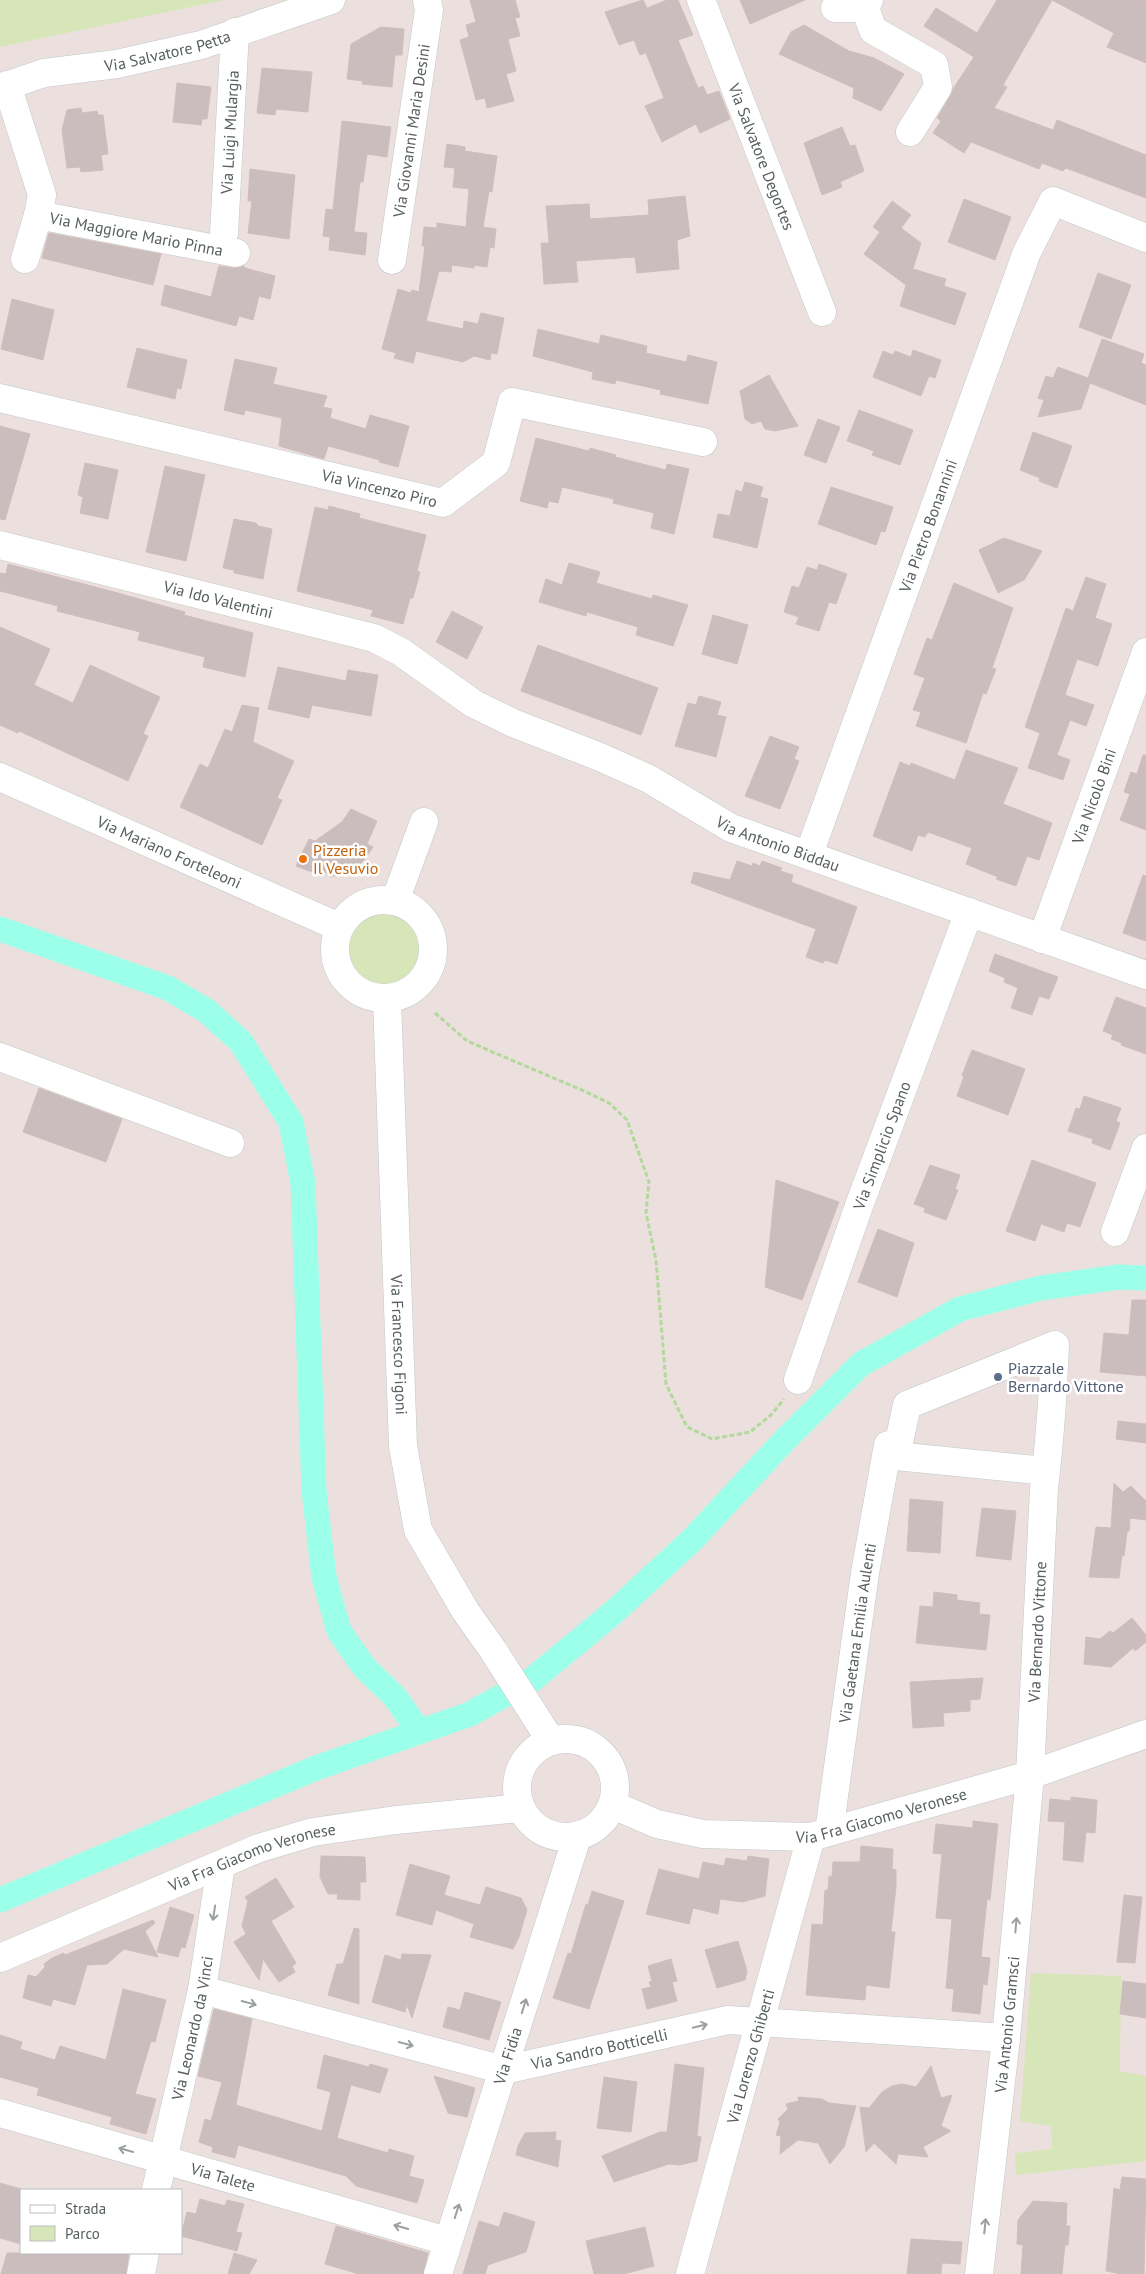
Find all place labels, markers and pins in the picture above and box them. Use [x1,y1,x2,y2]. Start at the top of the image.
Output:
place label: Pizzeria Il Vesuvio [313,840,378,878]
marker: Pizzeria Il Vesuvio [297,853,309,865]
place label: Piazzale Bernardo Vittone [1008,1358,1124,1396]
marker: Piazzale Bernardo Vittone [992,1371,1004,1383]

